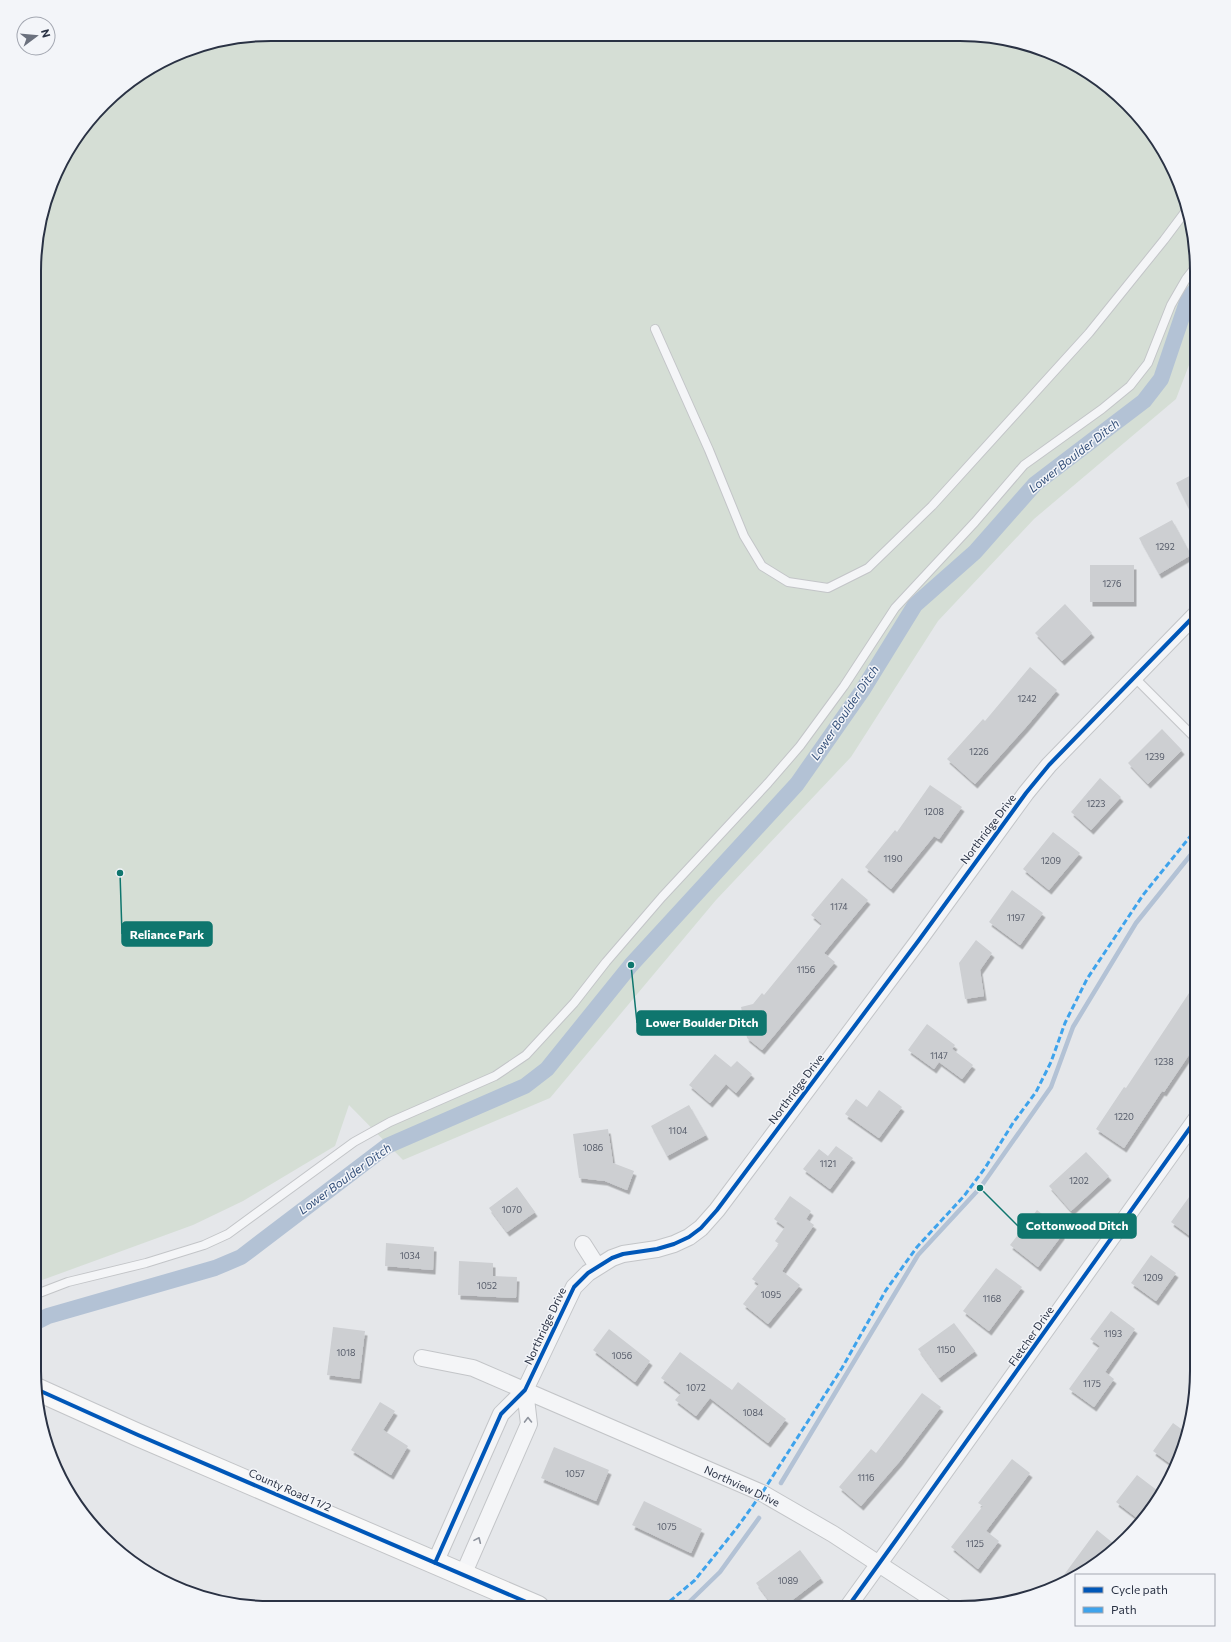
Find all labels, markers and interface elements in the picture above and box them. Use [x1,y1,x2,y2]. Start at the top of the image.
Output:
north arrow [16,16,56,56]
text: N [39,27,53,39]
water label: Lower Boulder Ditch [1025,415,1122,495]
house number: 1292 [1155,541,1175,552]
house number: 1276 [1102,578,1122,589]
water label: Lower Boulder Ditch [807,662,881,762]
house number: 1242 [1018,693,1036,704]
house number: 1226 [969,746,989,757]
house number: 1239 [1145,751,1165,762]
street label: Northridge Drive [957,791,1018,866]
house number: 1223 [1087,798,1105,809]
house number: 1208 [924,806,944,817]
house number: 1190 [883,853,903,864]
house number: 1209 [1041,855,1061,866]
house number: 1174 [830,901,848,912]
house number: 1197 [1007,912,1025,923]
callout: Reliance Park [122,922,212,946]
text: Reliance Park [130,927,204,941]
house number: 1156 [797,964,815,975]
callout: Lower Boulder Ditch [637,1011,766,1035]
text: Lower Boulder Ditch [646,1015,759,1029]
house number: 1147 [930,1050,948,1061]
street label: Northridge Drive [765,1051,826,1126]
house number: 1238 [1154,1056,1174,1067]
house number: 1220 [1114,1111,1134,1122]
house number: 1104 [669,1125,688,1136]
water label: Lower Boulder Ditch [295,1140,394,1217]
house number: 1086 [583,1142,603,1153]
house number: 1121 [820,1158,836,1169]
house number: 1202 [1069,1175,1089,1186]
house number: 1070 [502,1204,522,1215]
callout: Cottonwood Ditch [1018,1214,1136,1238]
text: Cottonwood Ditch [1026,1218,1128,1232]
house number: 1034 [400,1250,421,1261]
house number: 1209 [1143,1272,1163,1283]
house number: 1052 [477,1280,497,1291]
street label: Northridge Drive [521,1285,568,1367]
house number: 1095 [761,1289,781,1300]
house number: 1168 [983,1293,1001,1304]
street label: Fletcher Drive [1005,1303,1056,1368]
house number: 1193 [1104,1328,1122,1339]
house number: 1150 [937,1344,955,1355]
house number: 1018 [336,1347,356,1358]
house number: 1056 [612,1350,632,1361]
house number: 1175 [1083,1378,1101,1389]
house number: 1072 [686,1382,706,1393]
house number: 1084 [743,1407,764,1418]
one-way arrow [524,1417,532,1423]
street label: Northview Drive [702,1462,782,1509]
street label: County Road 1 1/2 [247,1465,334,1514]
house number: 1057 [565,1468,585,1479]
house number: 1116 [857,1472,875,1483]
house number: 1075 [657,1521,677,1532]
one-way arrow [474,1536,482,1543]
house number: 1125 [966,1538,984,1549]
legend [1075,1574,1215,1626]
house number: 1089 [778,1575,798,1586]
text: Cycle path [1111,1582,1168,1596]
text: Path [1111,1602,1137,1616]

